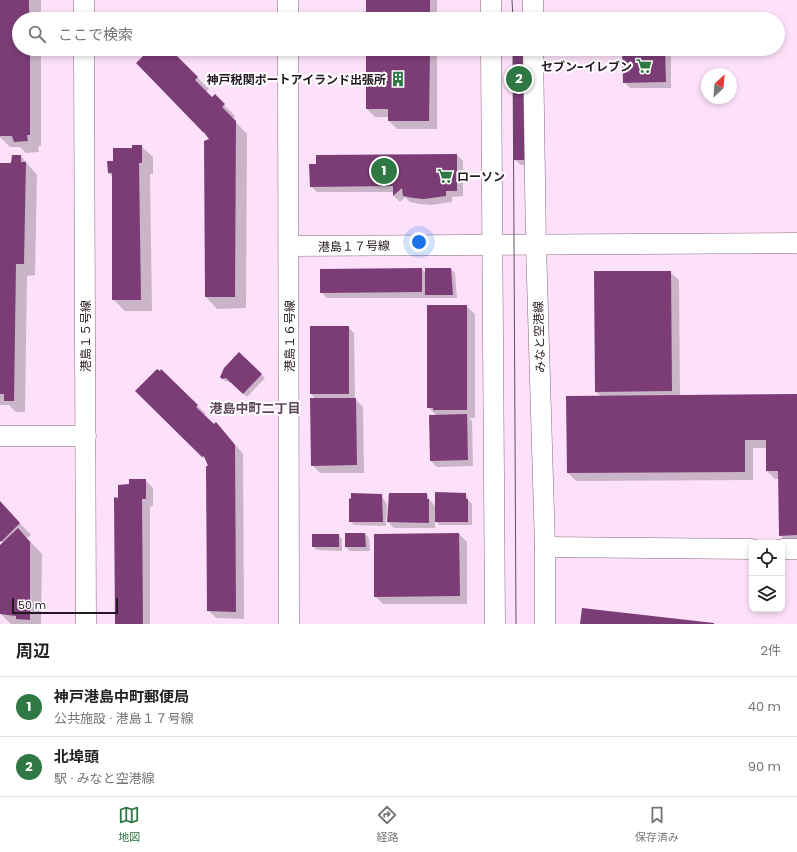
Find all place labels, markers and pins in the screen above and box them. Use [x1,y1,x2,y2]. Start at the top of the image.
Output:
supermarket icon: セブン-イレブン [635,57,653,75]
place label: セブン-イレブン [541,58,632,75]
pin: 2 [506,64,532,94]
building icon: 神戸税関ポートアイランド出張所 [389,70,407,88]
place label: 神戸税関ポートアイランド出張所 [207,71,386,88]
pin: 1 [371,156,397,186]
supermarket icon: ローソン [436,167,454,185]
place label: ローソン [457,168,505,185]

